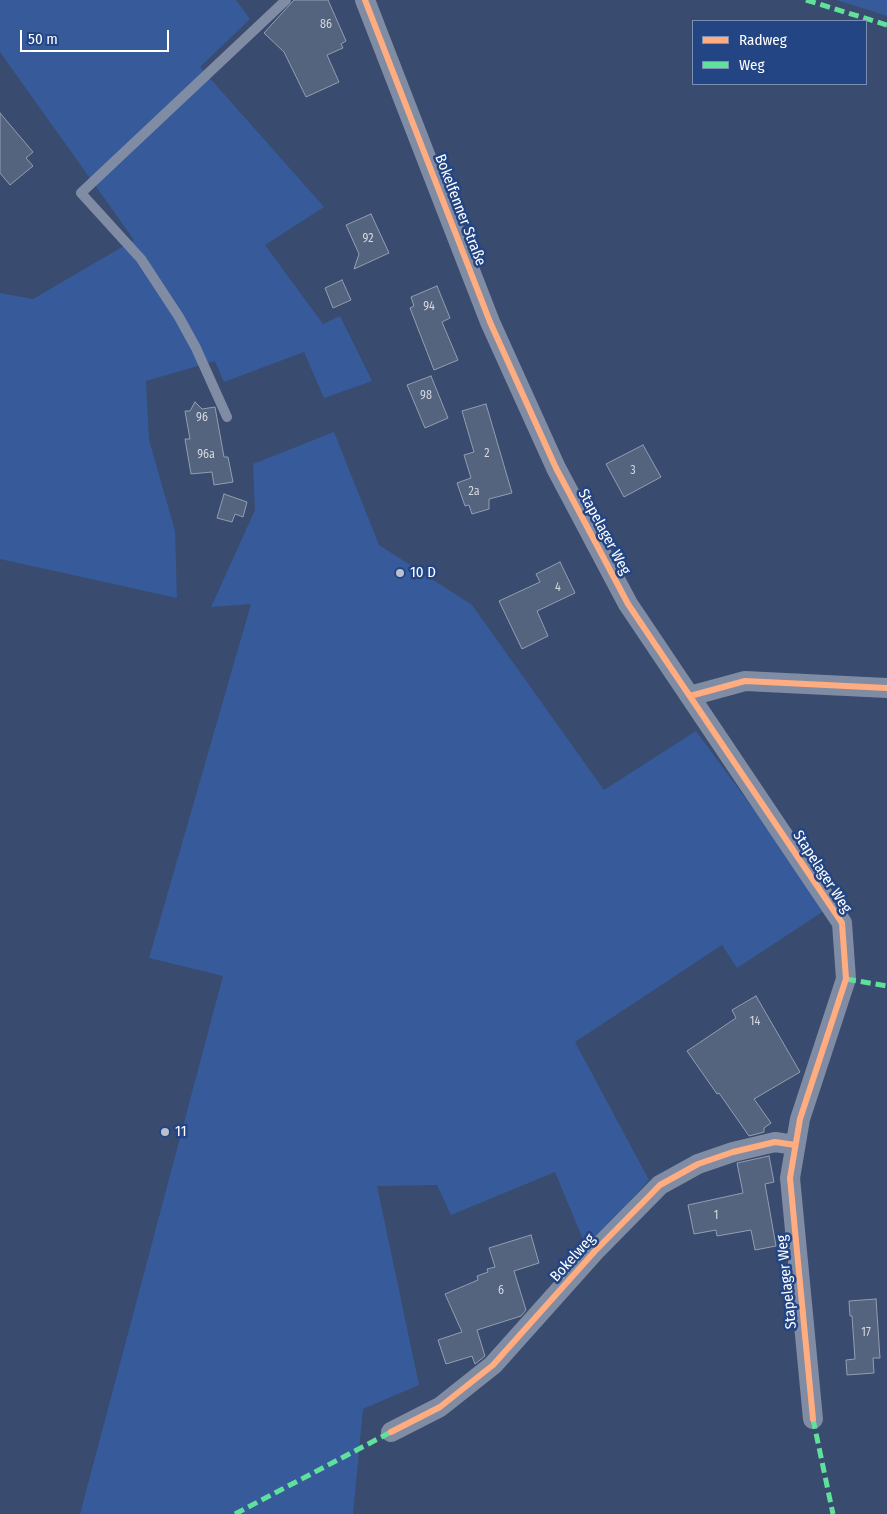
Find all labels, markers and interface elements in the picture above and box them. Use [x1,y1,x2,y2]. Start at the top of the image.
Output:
house number: 86 [320,18,332,32]
scale bar [22,20,171,52]
legend [692,20,867,85]
text: 50 m [28,30,58,48]
text: Radweg [739,31,787,49]
text: Weg [739,56,765,74]
street label: Bokelfenner Straße [430,152,490,268]
house number: 92 [363,232,373,246]
house number: 94 [423,300,435,314]
house number: 98 [420,389,432,403]
house number: 96 [196,411,208,425]
house number: 2 [484,447,490,461]
house number: 96a [197,448,215,462]
house number: 3 [630,464,636,478]
house number: 2a [468,485,480,499]
street label: Stapelager Weg [574,486,634,578]
place label: 10 D [410,564,436,582]
marker: 10 D [394,567,406,579]
house number: 4 [555,581,561,595]
street label: Stapelager Weg [789,827,855,917]
house number: 14 [750,1015,760,1029]
place label: 11 [175,1123,186,1141]
marker: 11 [159,1126,171,1138]
house number: 1 [714,1209,718,1223]
street label: Bokelweg [547,1230,599,1286]
street label: Stapelager Weg [773,1234,801,1330]
house number: 6 [498,1284,504,1298]
house number: 17 [861,1326,871,1340]

